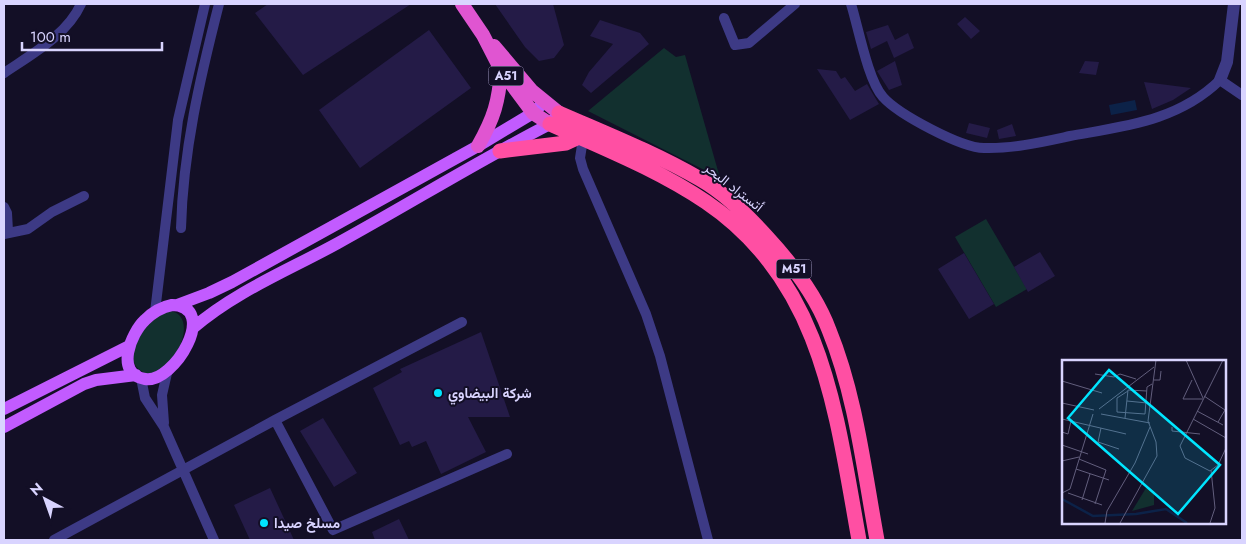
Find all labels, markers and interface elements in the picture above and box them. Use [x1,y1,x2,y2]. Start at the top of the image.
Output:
scale bar [22,20,162,52]
text: 100 m [30,26,71,48]
road number: A51 [488,66,524,85]
street label: أتستراد البحر [699,157,768,216]
road number: M51 [776,260,812,278]
inset map [1062,360,1226,524]
place label: شركة البيضاوي [448,383,532,405]
marker: شركة البيضاوي [432,387,444,399]
north arrow [20,474,70,524]
text: N [26,478,47,500]
place label: مسلخ صيدا [274,513,340,533]
marker: مسلخ صيدا [258,517,270,529]

